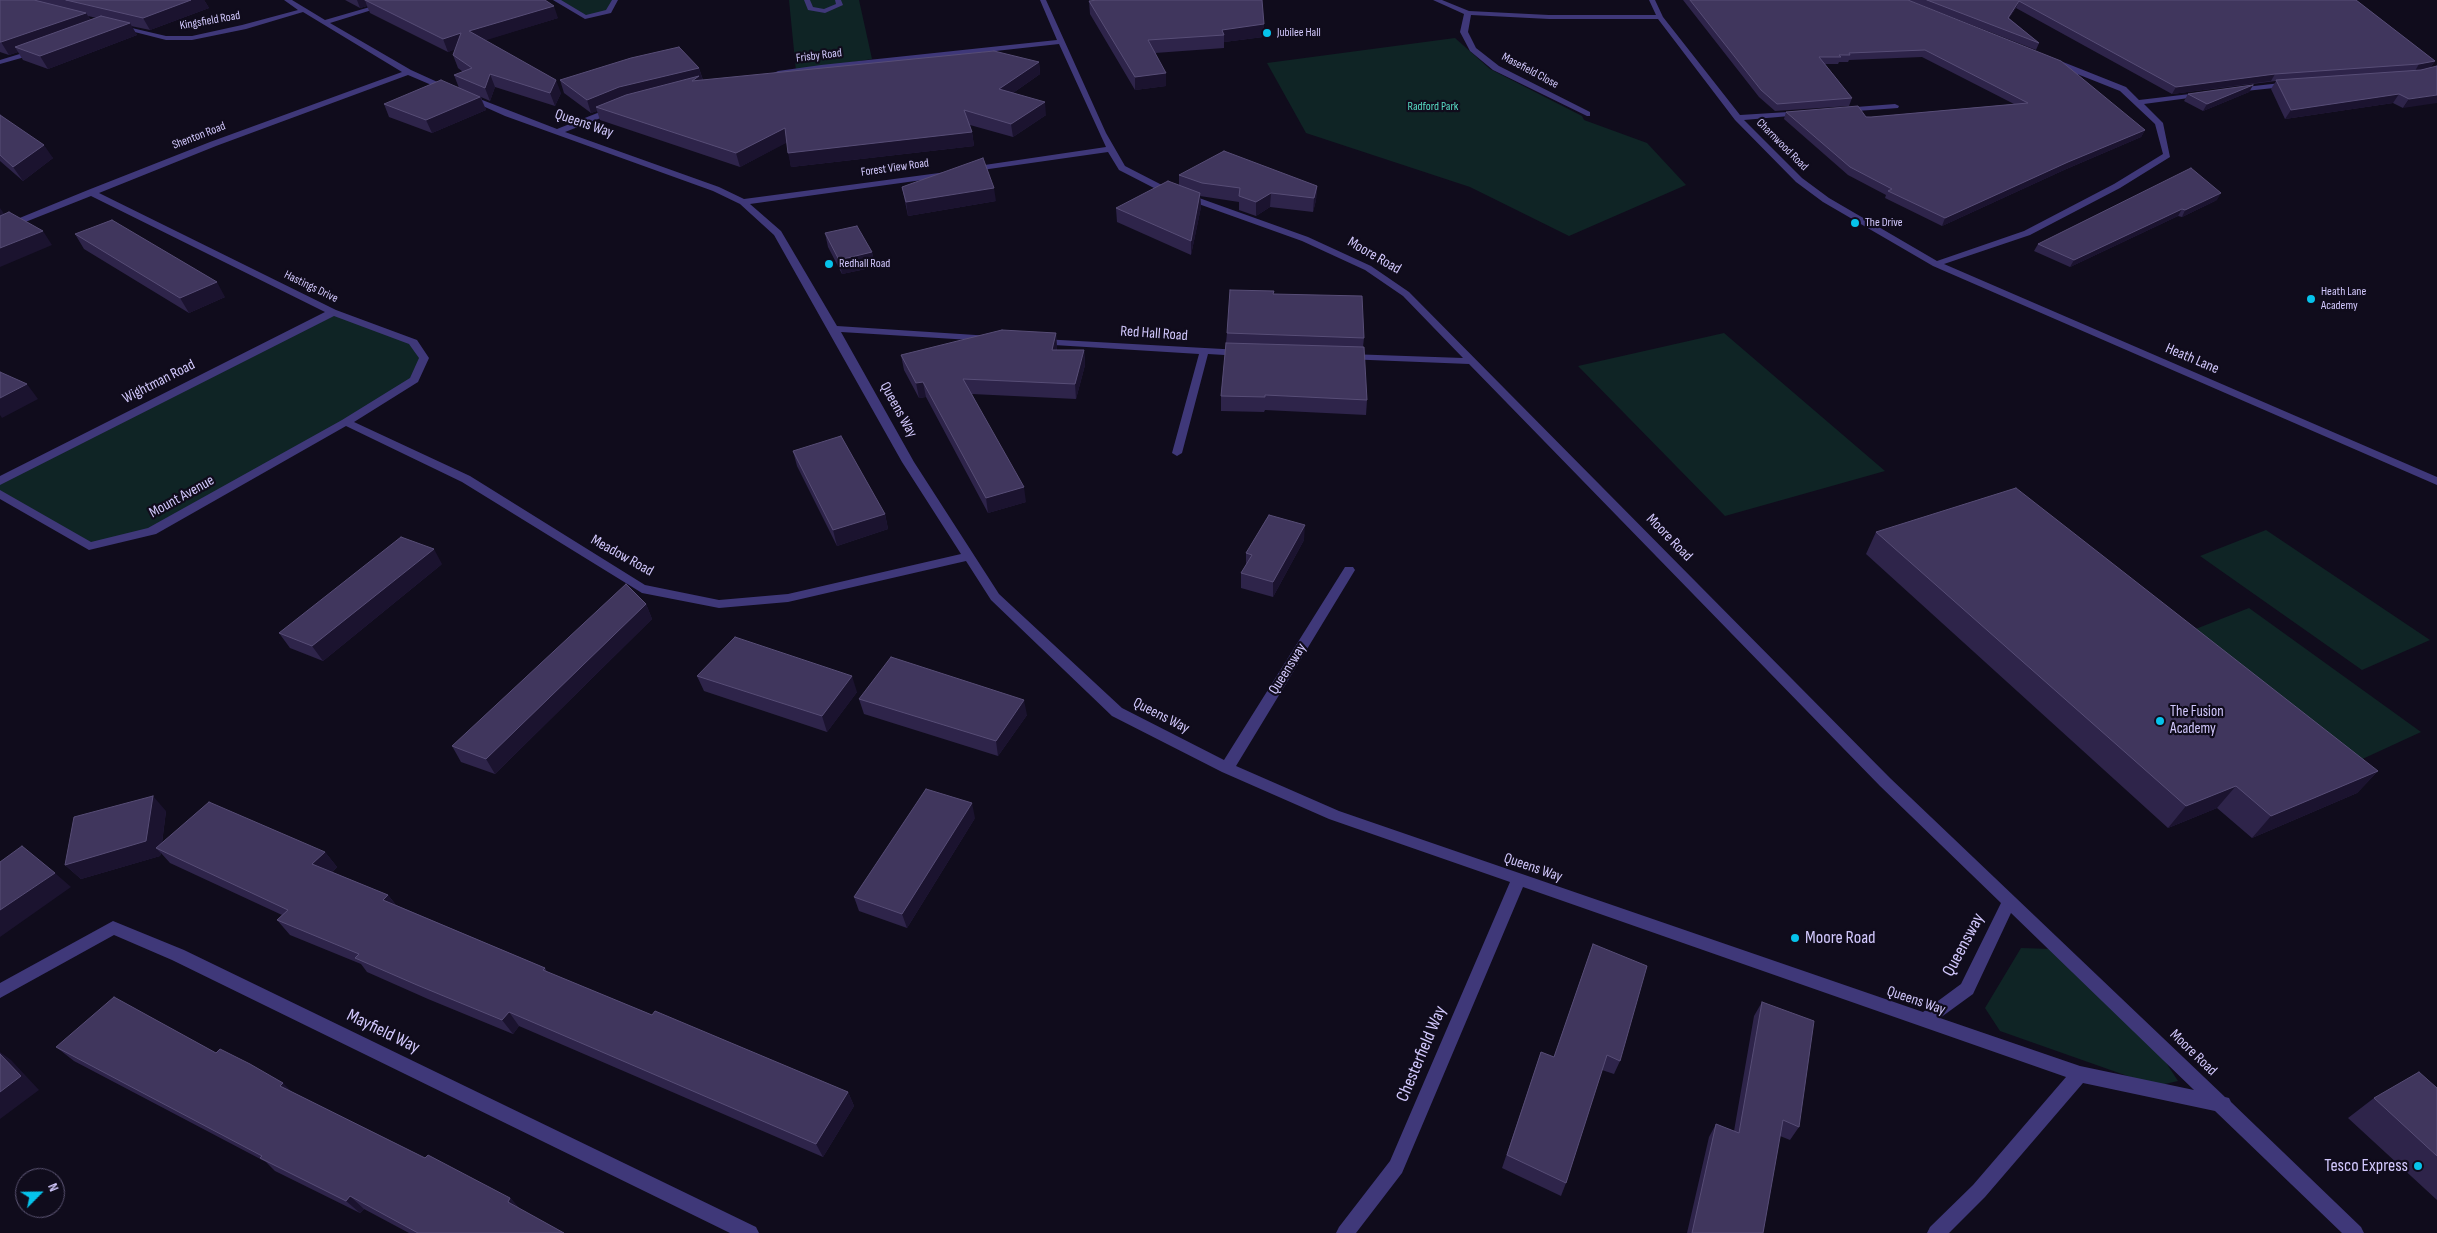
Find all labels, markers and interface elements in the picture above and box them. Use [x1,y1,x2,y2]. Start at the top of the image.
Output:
street label: Kingsfield Road [179,9,241,33]
place label: Jubilee Hall [1277,26,1321,40]
marker: Jubilee Hall [1261,27,1273,39]
street label: Frisby Road [795,46,843,66]
street label: Masefield Close [1499,50,1561,92]
park label: Radford Park [1408,100,1458,114]
street label: Queens Way [552,106,616,142]
street label: Charnwood Road [1753,116,1811,174]
street label: Shenton Road [170,119,228,153]
street label: Forest View Road [860,156,930,180]
place label: The Drive [1865,216,1903,230]
marker: The Drive [1849,217,1861,229]
street label: Moore Road [1344,233,1404,279]
place label: Redhall Road [839,257,890,271]
marker: Redhall Road [823,258,835,270]
street label: Hastings Drive [282,268,340,306]
place label: Heath Lane Academy [2321,285,2366,313]
marker: Heath Lane Academy [2305,293,2317,305]
street label: Red Hall Road [1120,323,1188,345]
street label: Heath Lane [2162,340,2222,378]
street label: Wightman Road [120,356,198,408]
street label: Queens Way [875,379,921,441]
street label: Mount Avenue [146,472,218,522]
street label: Moore Road [1642,511,1696,565]
street label: Meadow Road [587,531,657,581]
street label: Queensway [1265,640,1311,698]
street label: Queens Way [1130,694,1192,738]
place label: The Fusion Academy [2170,703,2224,738]
marker: The Fusion Academy [2154,715,2166,727]
street label: Queens Way [1501,850,1565,886]
street label: Queensway [1938,910,1990,980]
place label: Moore Road [1805,927,1876,949]
marker: Moore Road [1789,932,1801,944]
street label: Queens Way [1884,983,1948,1019]
street label: Chesterfield Way [1392,1003,1452,1105]
street label: Mayfield Way [343,1005,423,1059]
street label: Moore Road [2166,1026,2220,1080]
place label: Tesco Express [2324,1155,2408,1177]
marker: Tesco Express [2412,1160,2424,1172]
north arrow [15,1168,65,1218]
text: N [44,1181,63,1194]

